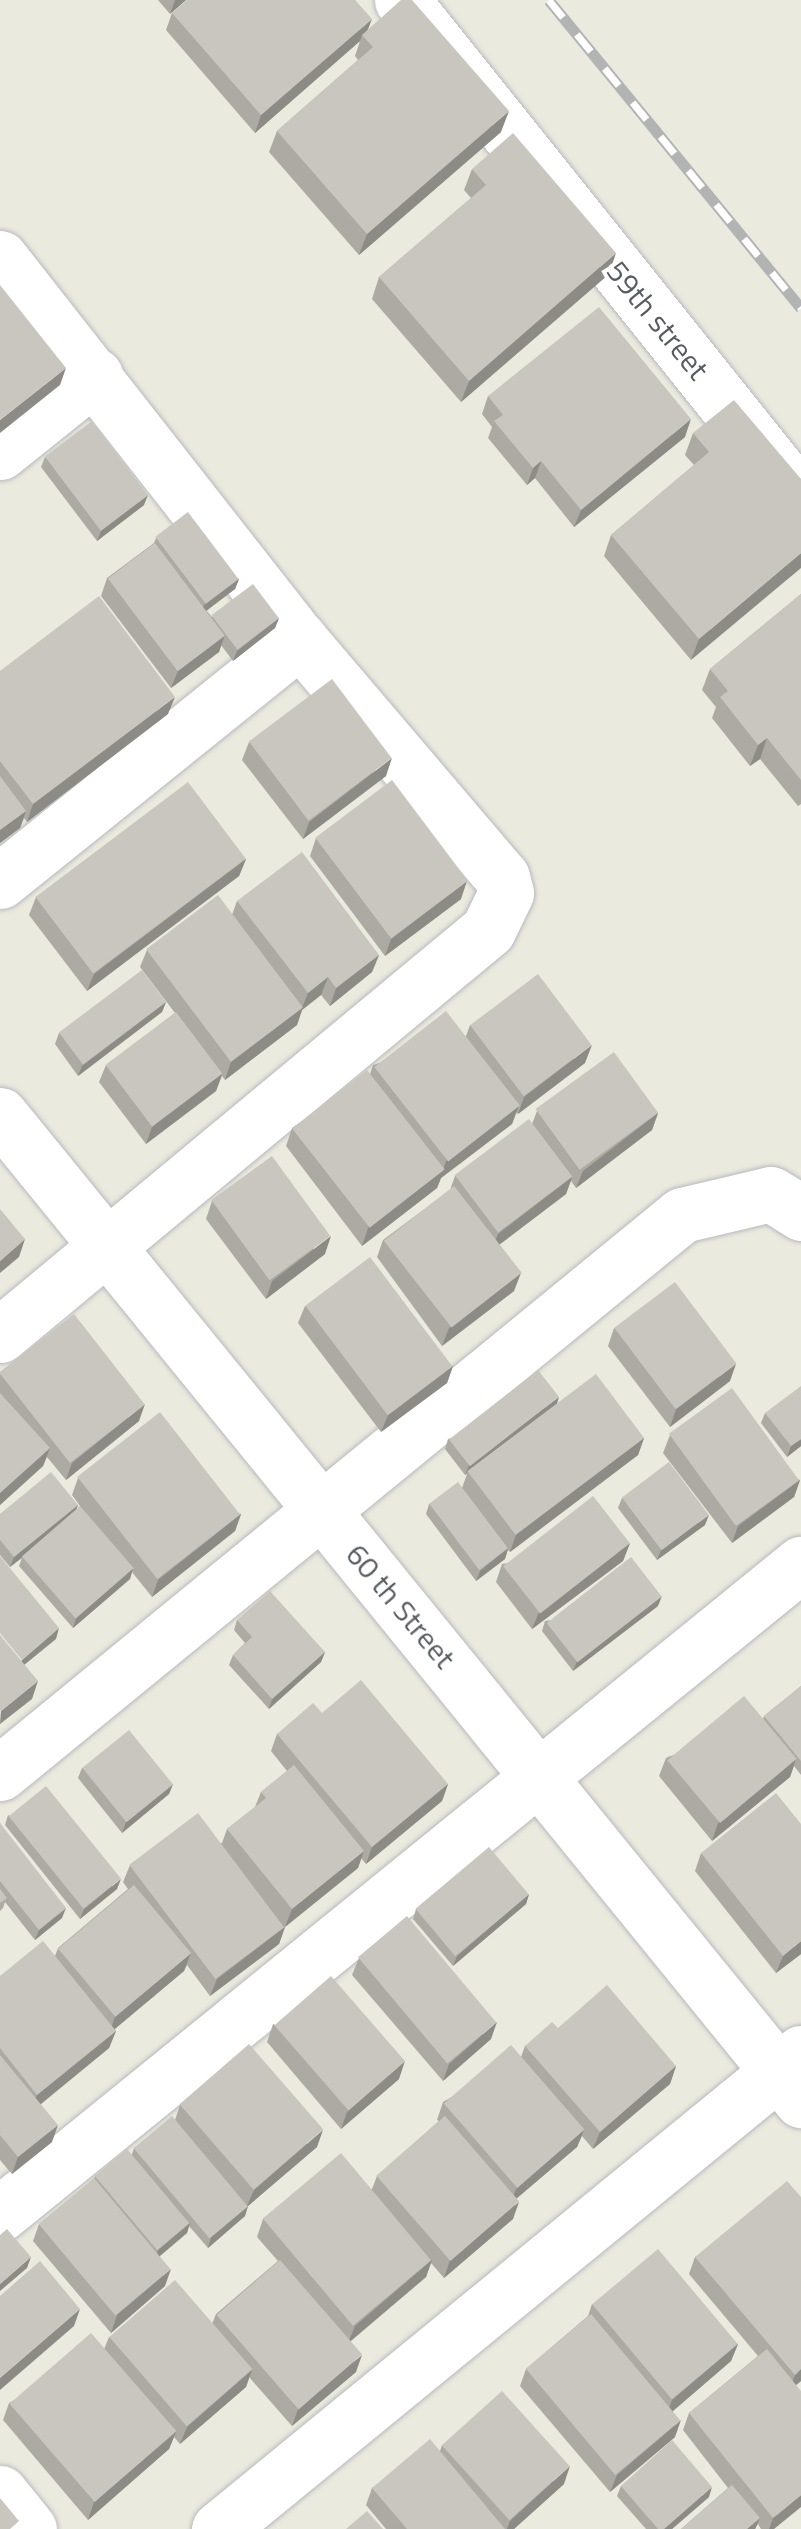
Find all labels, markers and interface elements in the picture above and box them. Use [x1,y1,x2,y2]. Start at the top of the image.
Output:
street label: 59th street [599,253,717,387]
street label: 60 th Street [339,1537,463,1675]

